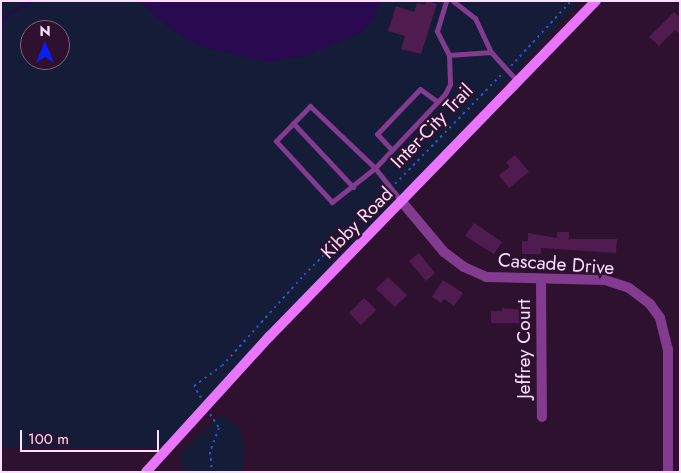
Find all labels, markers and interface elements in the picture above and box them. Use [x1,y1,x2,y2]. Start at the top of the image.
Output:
north arrow [20,20,70,70]
text: N [39,21,51,41]
street label: Inter-City Trail [386,79,478,173]
street label: Kibby Road [316,182,398,264]
street label: Cascade Drive [497,249,615,279]
street label: Jeffrey Court [513,299,535,399]
scale bar [22,420,161,452]
text: 100 m [28,428,69,450]

